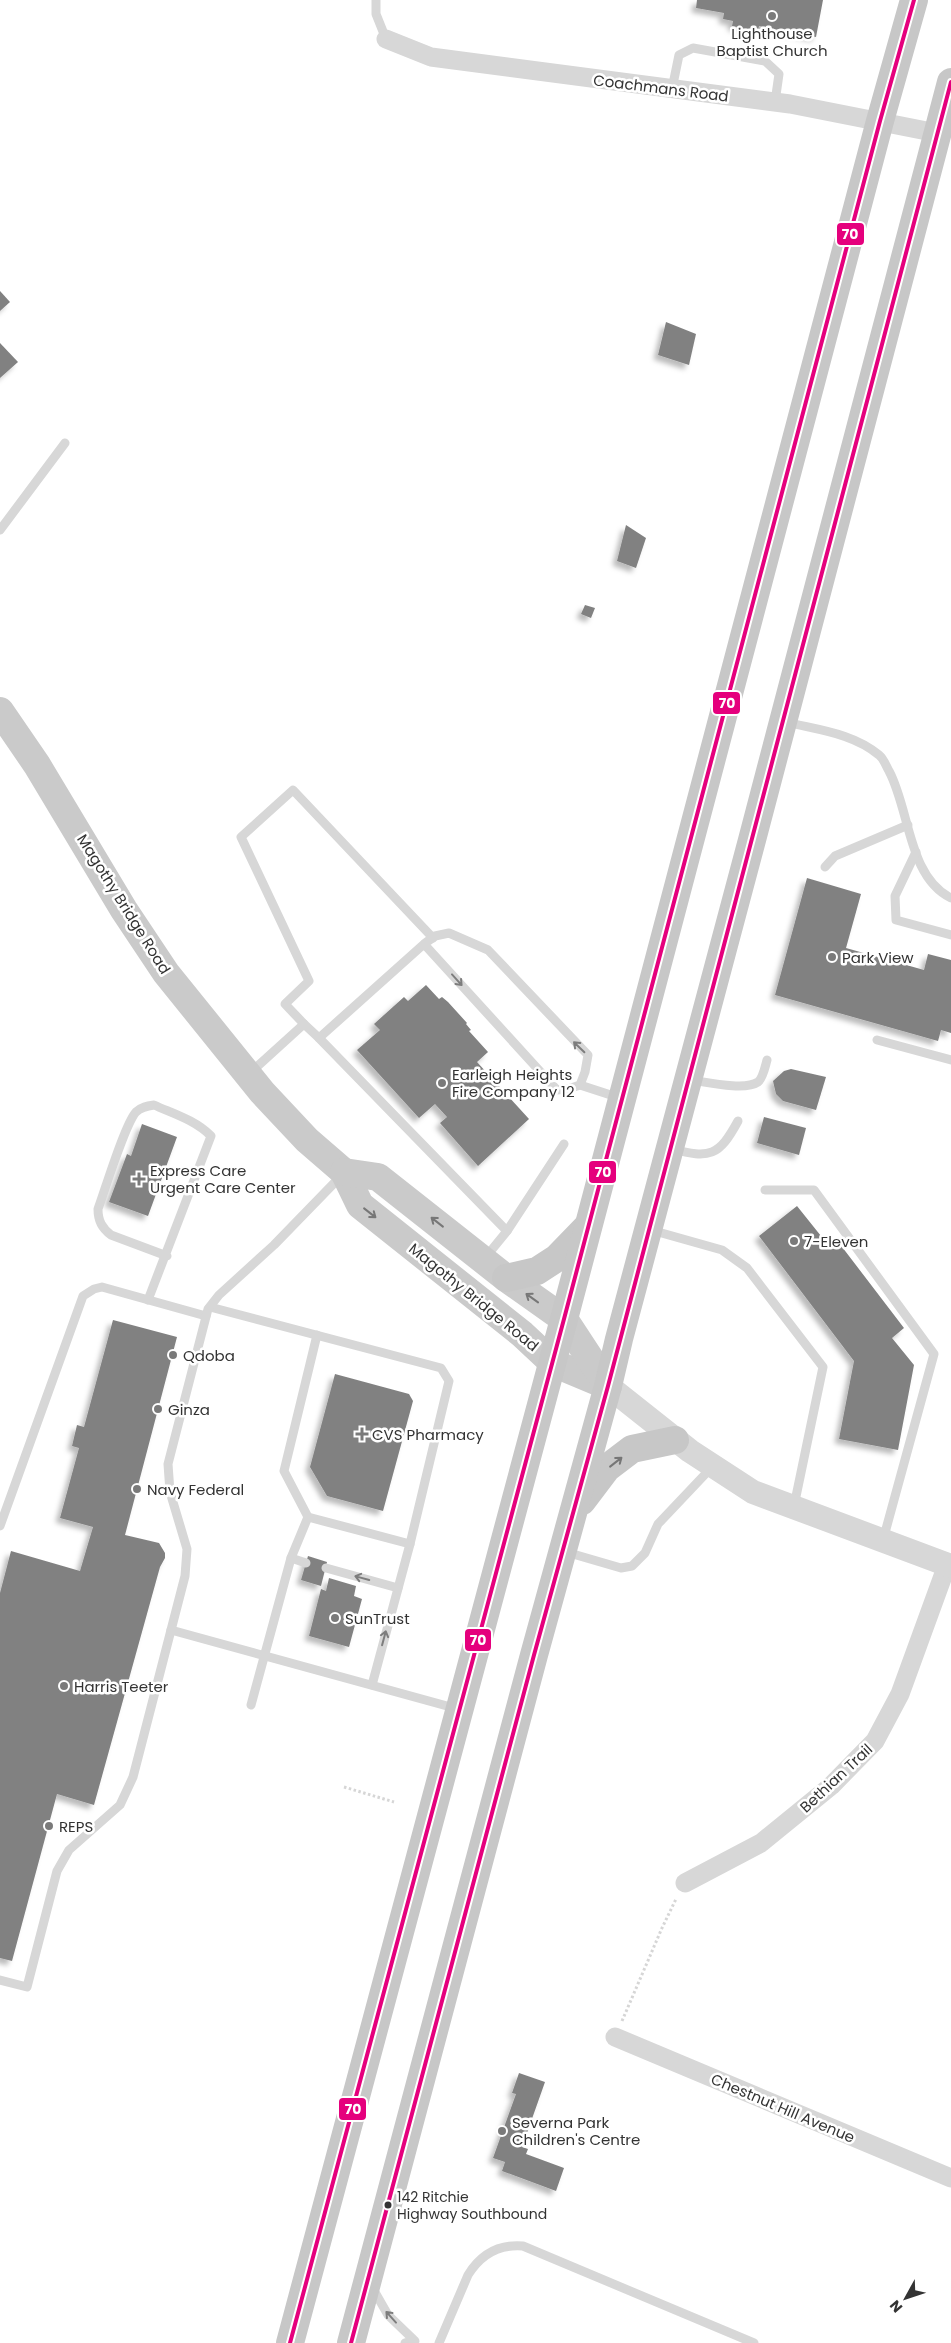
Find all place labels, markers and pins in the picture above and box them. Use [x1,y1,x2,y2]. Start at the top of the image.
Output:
marker: Lighthouse Baptist Church [766,10,778,22]
place label: Lighthouse Baptist Church [716,23,828,61]
place label: Park View [842,947,914,968]
marker: Park View [826,951,838,963]
place label: Earleigh Heights Fire Company 12 [452,1064,575,1102]
marker: Earleigh Heights Fire Company 12 [436,1077,448,1089]
place label: Express Care Urgent Care Center [150,1160,296,1198]
marker: Express Care Urgent Care Center [132,1172,146,1186]
place label: 7-Eleven [804,1231,868,1252]
marker: 7-Eleven [788,1235,800,1247]
place label: Qdoba [183,1345,235,1366]
marker: Qdoba [167,1349,179,1361]
place label: Ginza [168,1399,210,1420]
marker: Ginza [152,1403,164,1415]
place label: CVS Pharmacy [372,1424,484,1445]
marker: CVS Pharmacy [356,1428,368,1440]
place label: Navy Federal [147,1479,244,1500]
marker: Navy Federal [131,1483,143,1495]
place label: SunTrust [345,1608,410,1629]
marker: SunTrust [329,1612,341,1624]
place label: Harris Teeter [74,1676,169,1697]
marker: Harris Teeter [58,1680,70,1692]
place label: REPS [59,1816,93,1837]
marker: REPS [43,1820,55,1832]
place label: Severna Park Children's Centre [512,2112,640,2150]
marker: Severna Park Children's Centre [496,2125,508,2137]
place label: 142 Ritchie Highway Southbound [397,2187,547,2224]
marker: 142 Ritchie Highway Southbound [383,2200,393,2210]

